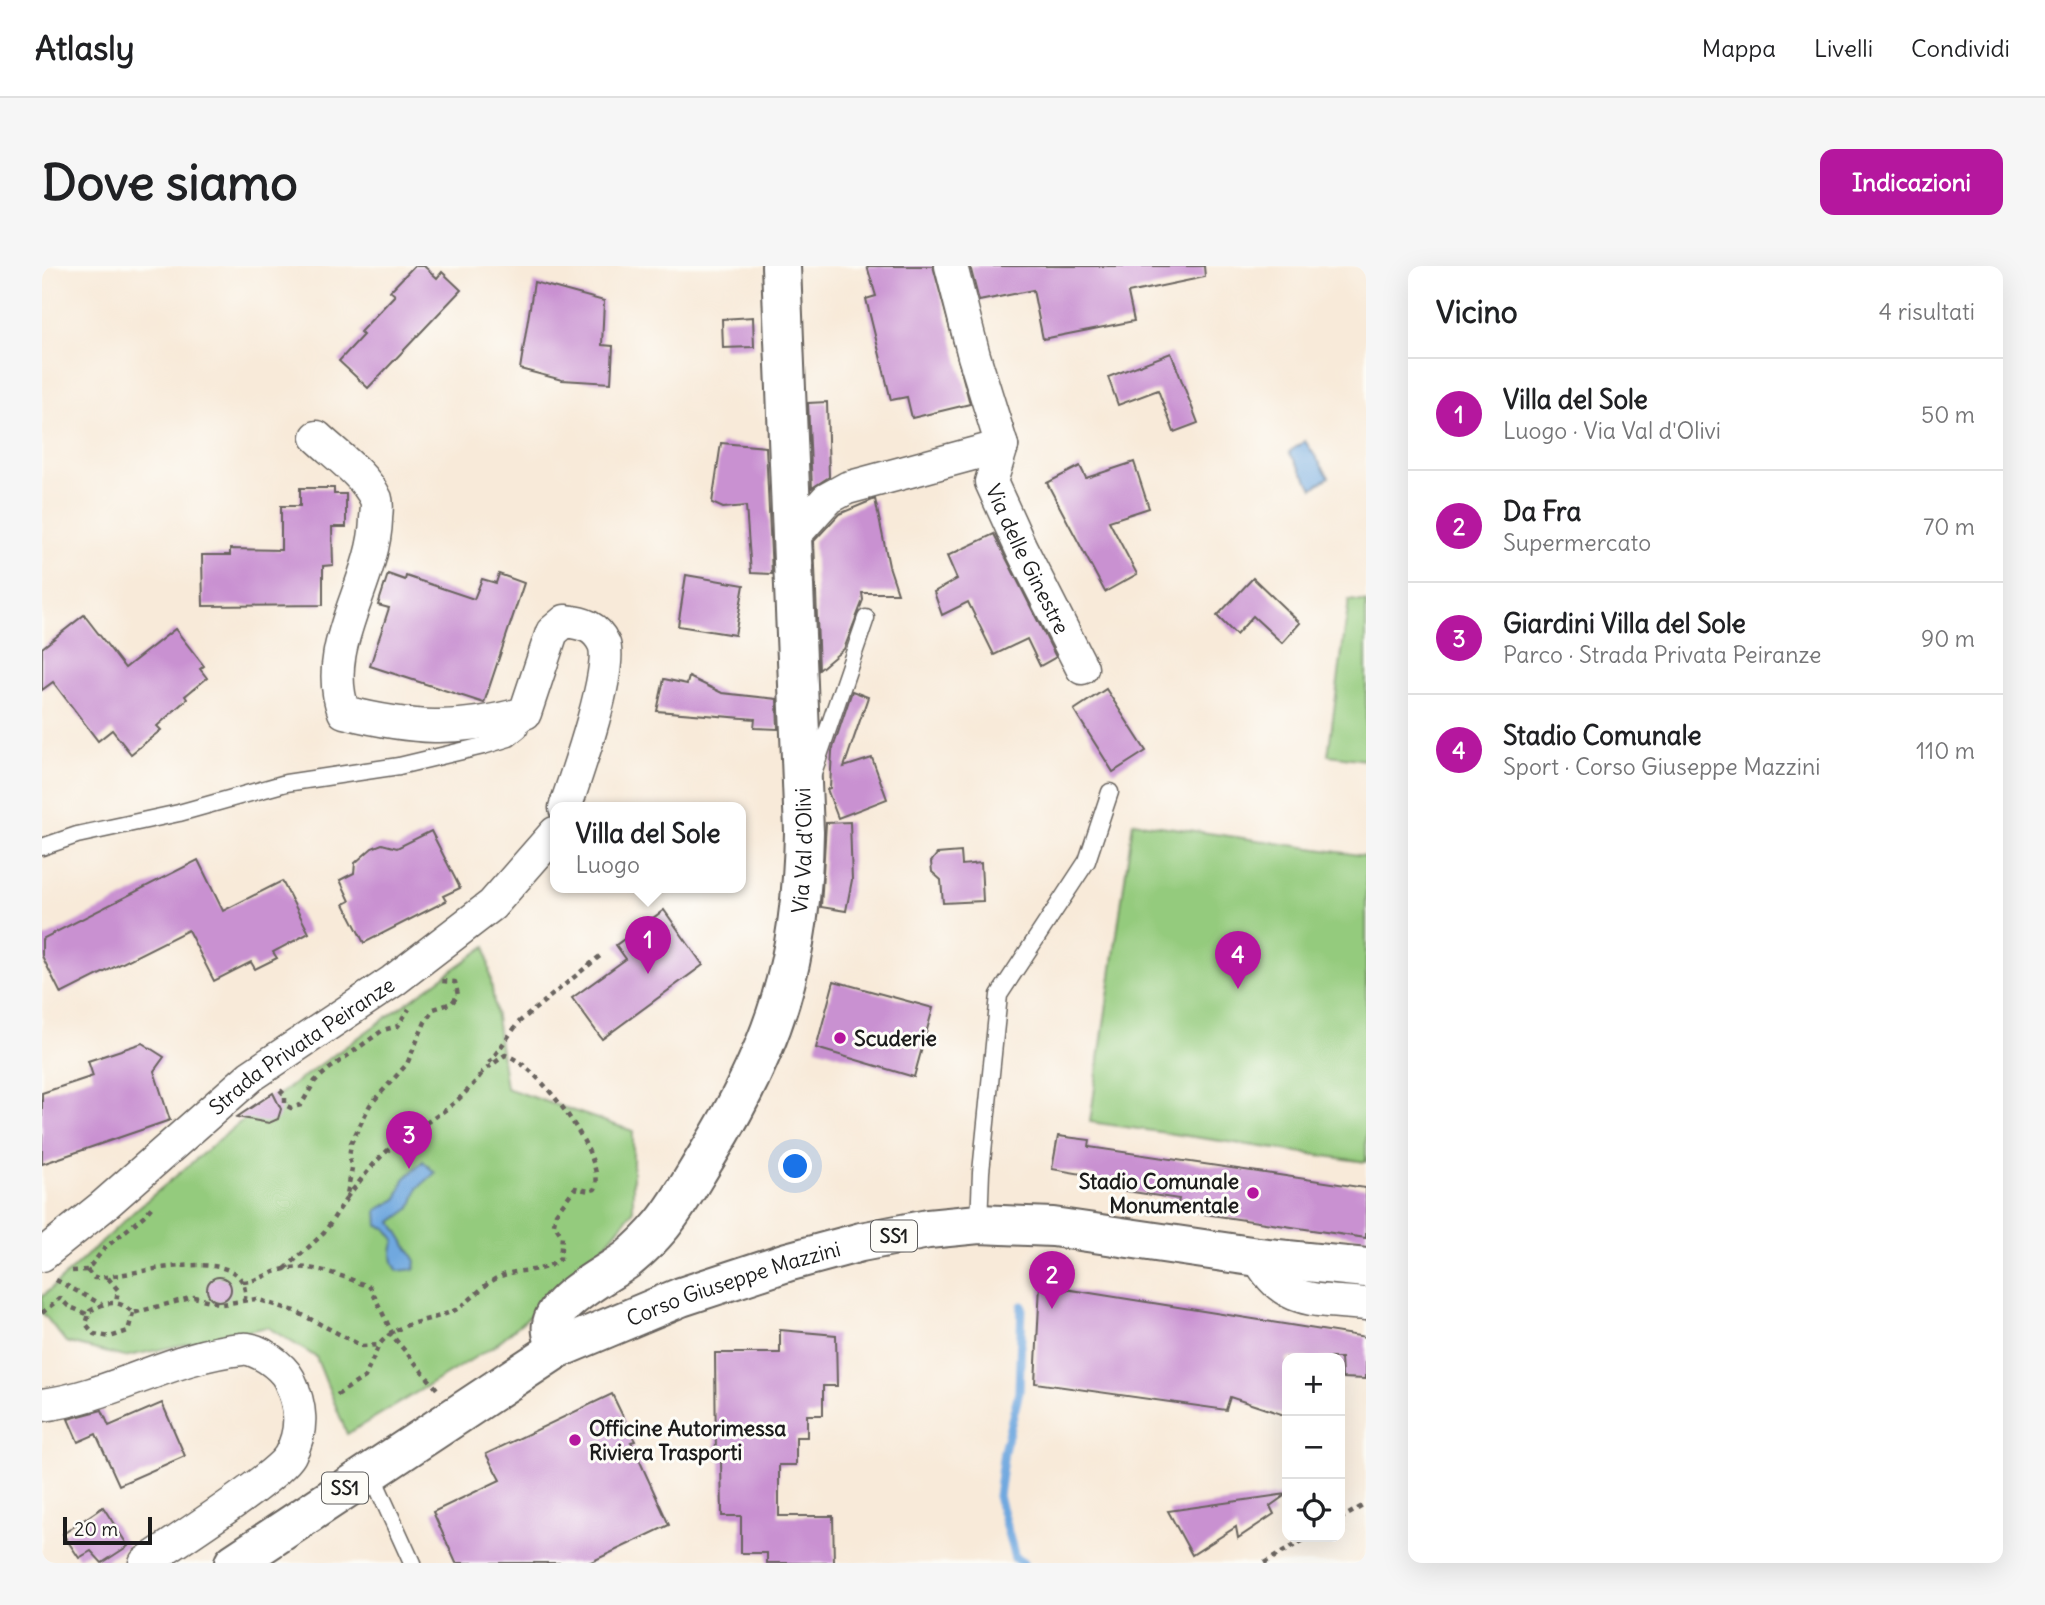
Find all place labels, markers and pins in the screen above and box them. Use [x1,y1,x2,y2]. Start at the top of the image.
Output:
pin: 1 [625,916,671,974]
pin: 4 [1215,931,1261,989]
place label: Scuderie [854,1025,937,1052]
marker: Scuderie [832,1030,848,1046]
pin: 3 [386,1111,432,1169]
place label: Stadio Comunale Monumentale [1079,1168,1239,1219]
marker: Stadio Comunale Monumentale [1245,1185,1261,1201]
pin: 2 [1029,1251,1075,1309]
place label: Officine Autorimessa Riviera Trasporti [589,1415,786,1466]
marker: Officine Autorimessa Riviera Trasporti [567,1432,583,1448]

